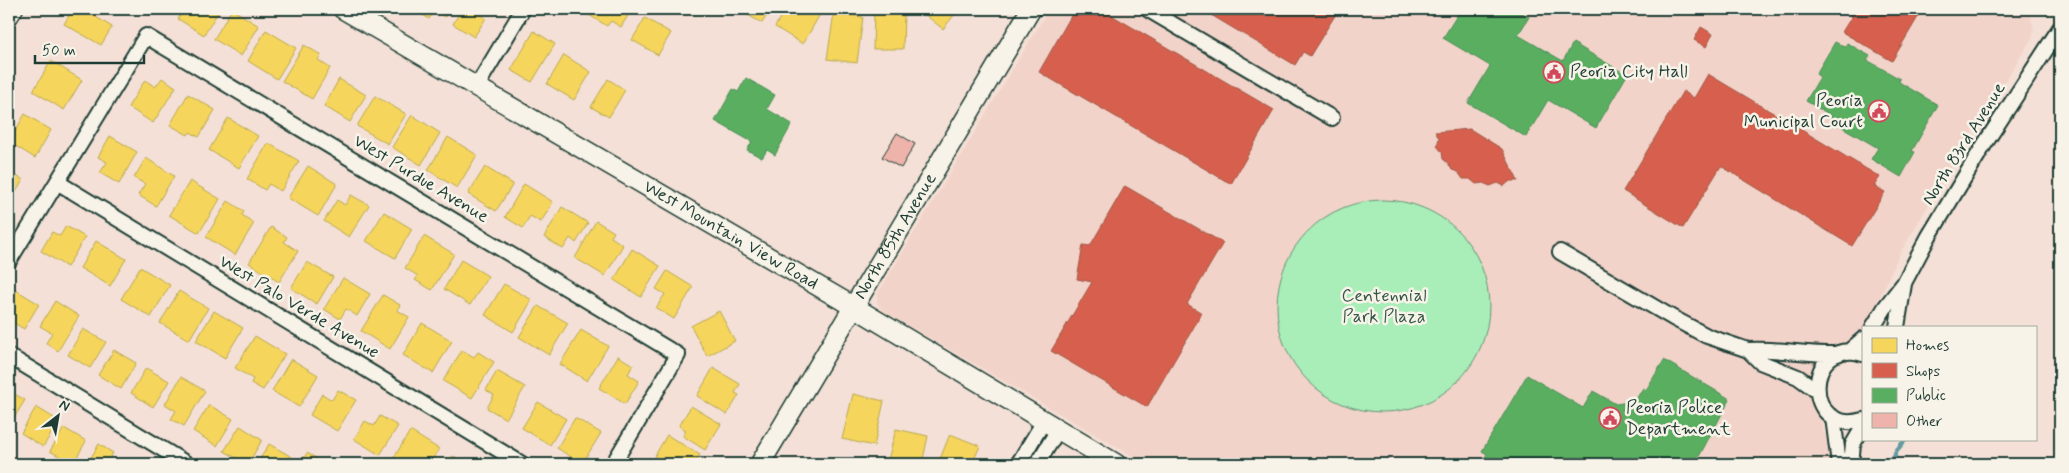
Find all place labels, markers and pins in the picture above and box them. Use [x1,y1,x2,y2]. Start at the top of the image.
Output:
public building icon: Peoria City Hall [1542,60,1566,84]
place label: Peoria City Hall [1570,60,1688,84]
place label: Peoria Municipal Court [1744,89,1863,134]
public building icon: Peoria Municipal Court [1867,99,1891,123]
place label: Peoria Police Department [1626,396,1731,441]
public building icon: Peoria Police Department [1598,406,1622,430]

